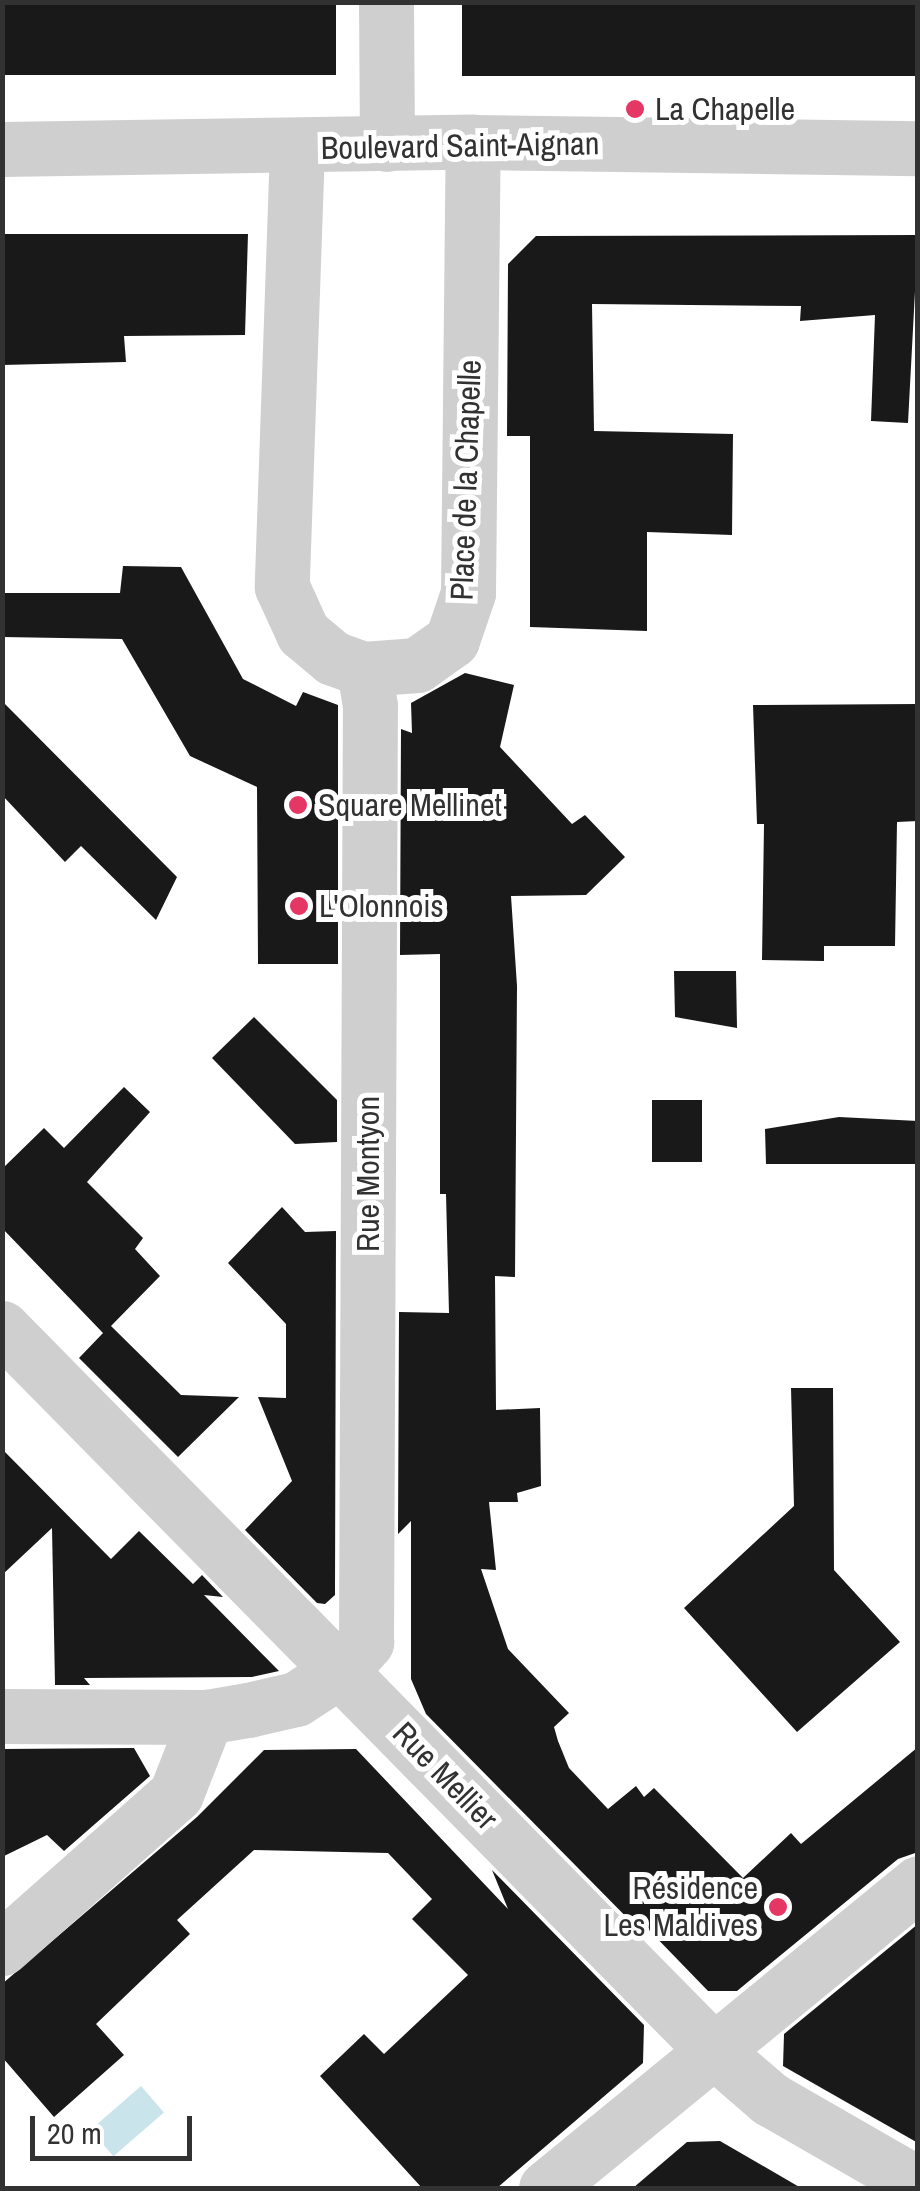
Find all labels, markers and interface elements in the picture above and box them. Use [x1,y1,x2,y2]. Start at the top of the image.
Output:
place label: La Chapelle [655,90,795,128]
marker: La Chapelle [624,98,646,120]
street label: Boulevard Saint-Aignan [320,124,600,168]
street label: Place de la Chapelle [443,359,489,601]
place label: Square Mellinet [318,786,502,824]
marker: Square Mellinet [287,794,309,816]
place label: L'Olonnois [319,887,444,925]
marker: L'Olonnois [288,895,310,917]
street label: Rue Montyon [349,1096,387,1252]
street label: Rue Mellier [385,1714,505,1838]
place label: Résidence Les Maldives [603,1870,758,1945]
marker: Résidence Les Maldives [767,1896,789,1918]
scale bar [35,2096,198,2158]
text: 20 m [47,2113,102,2153]

